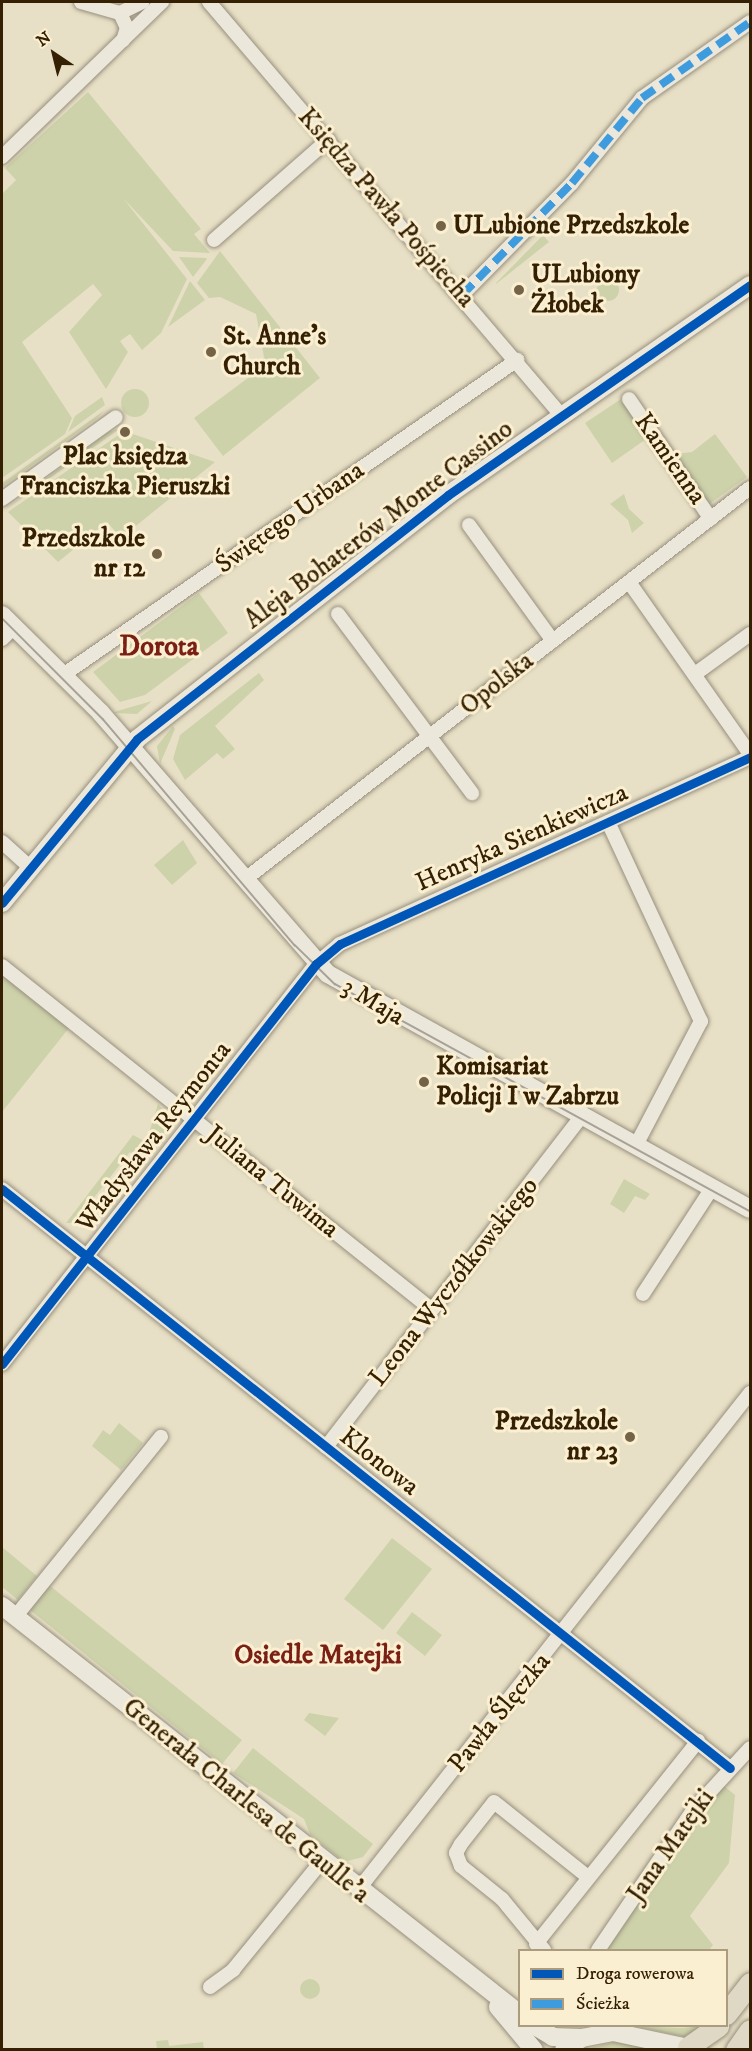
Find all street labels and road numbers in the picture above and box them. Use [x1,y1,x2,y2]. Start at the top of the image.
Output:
street label: Księdza Pawła Pośpiecha [291,102,481,314]
street label: Kamienna [627,407,713,511]
street label: Aleja Bohaterów Monte Cassino [239,414,519,636]
street label: Świętego Urbana [210,455,370,581]
street label: Opolska [454,646,540,722]
street label: Henryka Sienkiewicza [411,777,633,899]
street label: 3 Maja [336,971,410,1033]
street label: Władysława Reymonta [70,1035,238,1239]
street label: Juliana Tuwima [199,1119,345,1245]
street label: Leona Wyczółkowskiego [363,1171,545,1393]
street label: Klonowa [333,1421,425,1503]
street label: Pawła Ślęczka [442,1647,558,1779]
street label: Generała Charlesa de Gaulle'a [116,1692,376,1910]
street label: Jana Matejki [621,1783,721,1909]

